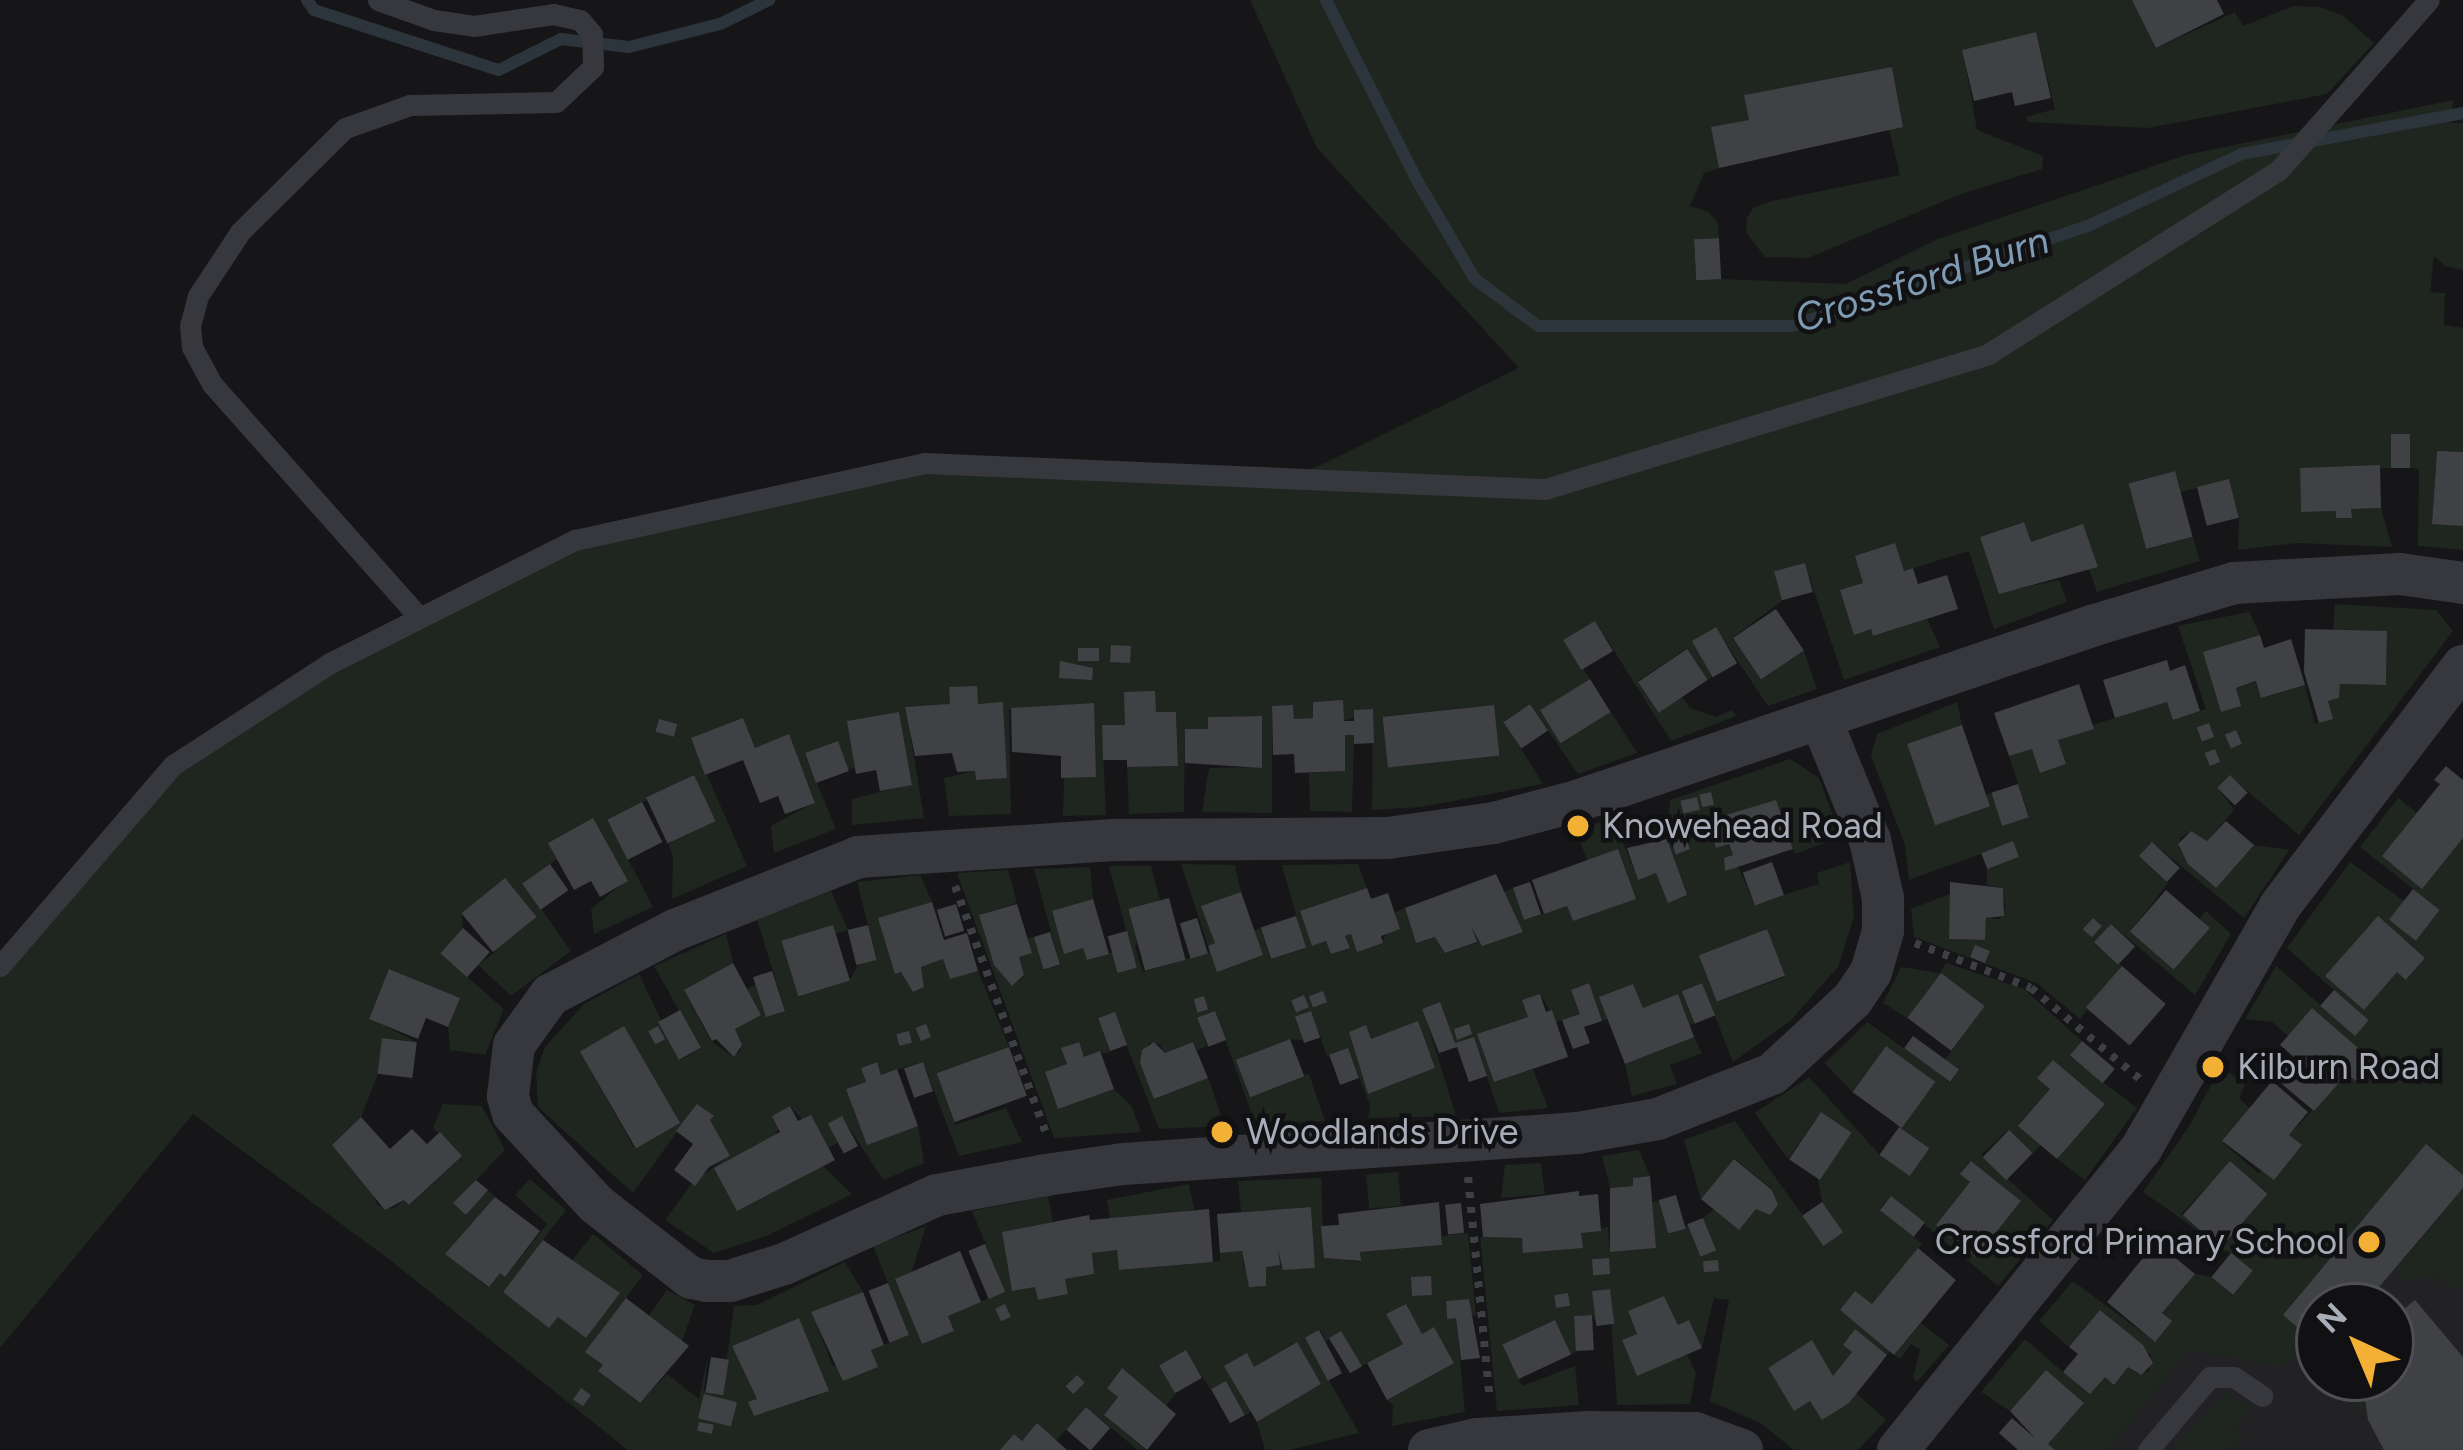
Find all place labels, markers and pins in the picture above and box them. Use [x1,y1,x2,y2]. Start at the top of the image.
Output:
place label: Knowehead Road [1602,804,1883,848]
marker: Knowehead Road [1565,813,1591,839]
place label: Kilburn Road [2237,1045,2440,1089]
marker: Kilburn Road [2200,1054,2226,1080]
place label: Woodlands Drive [1246,1110,1518,1154]
marker: Woodlands Drive [1209,1119,1235,1145]
place label: Crossford Primary School [1935,1220,2345,1264]
marker: Crossford Primary School [2356,1229,2382,1255]

